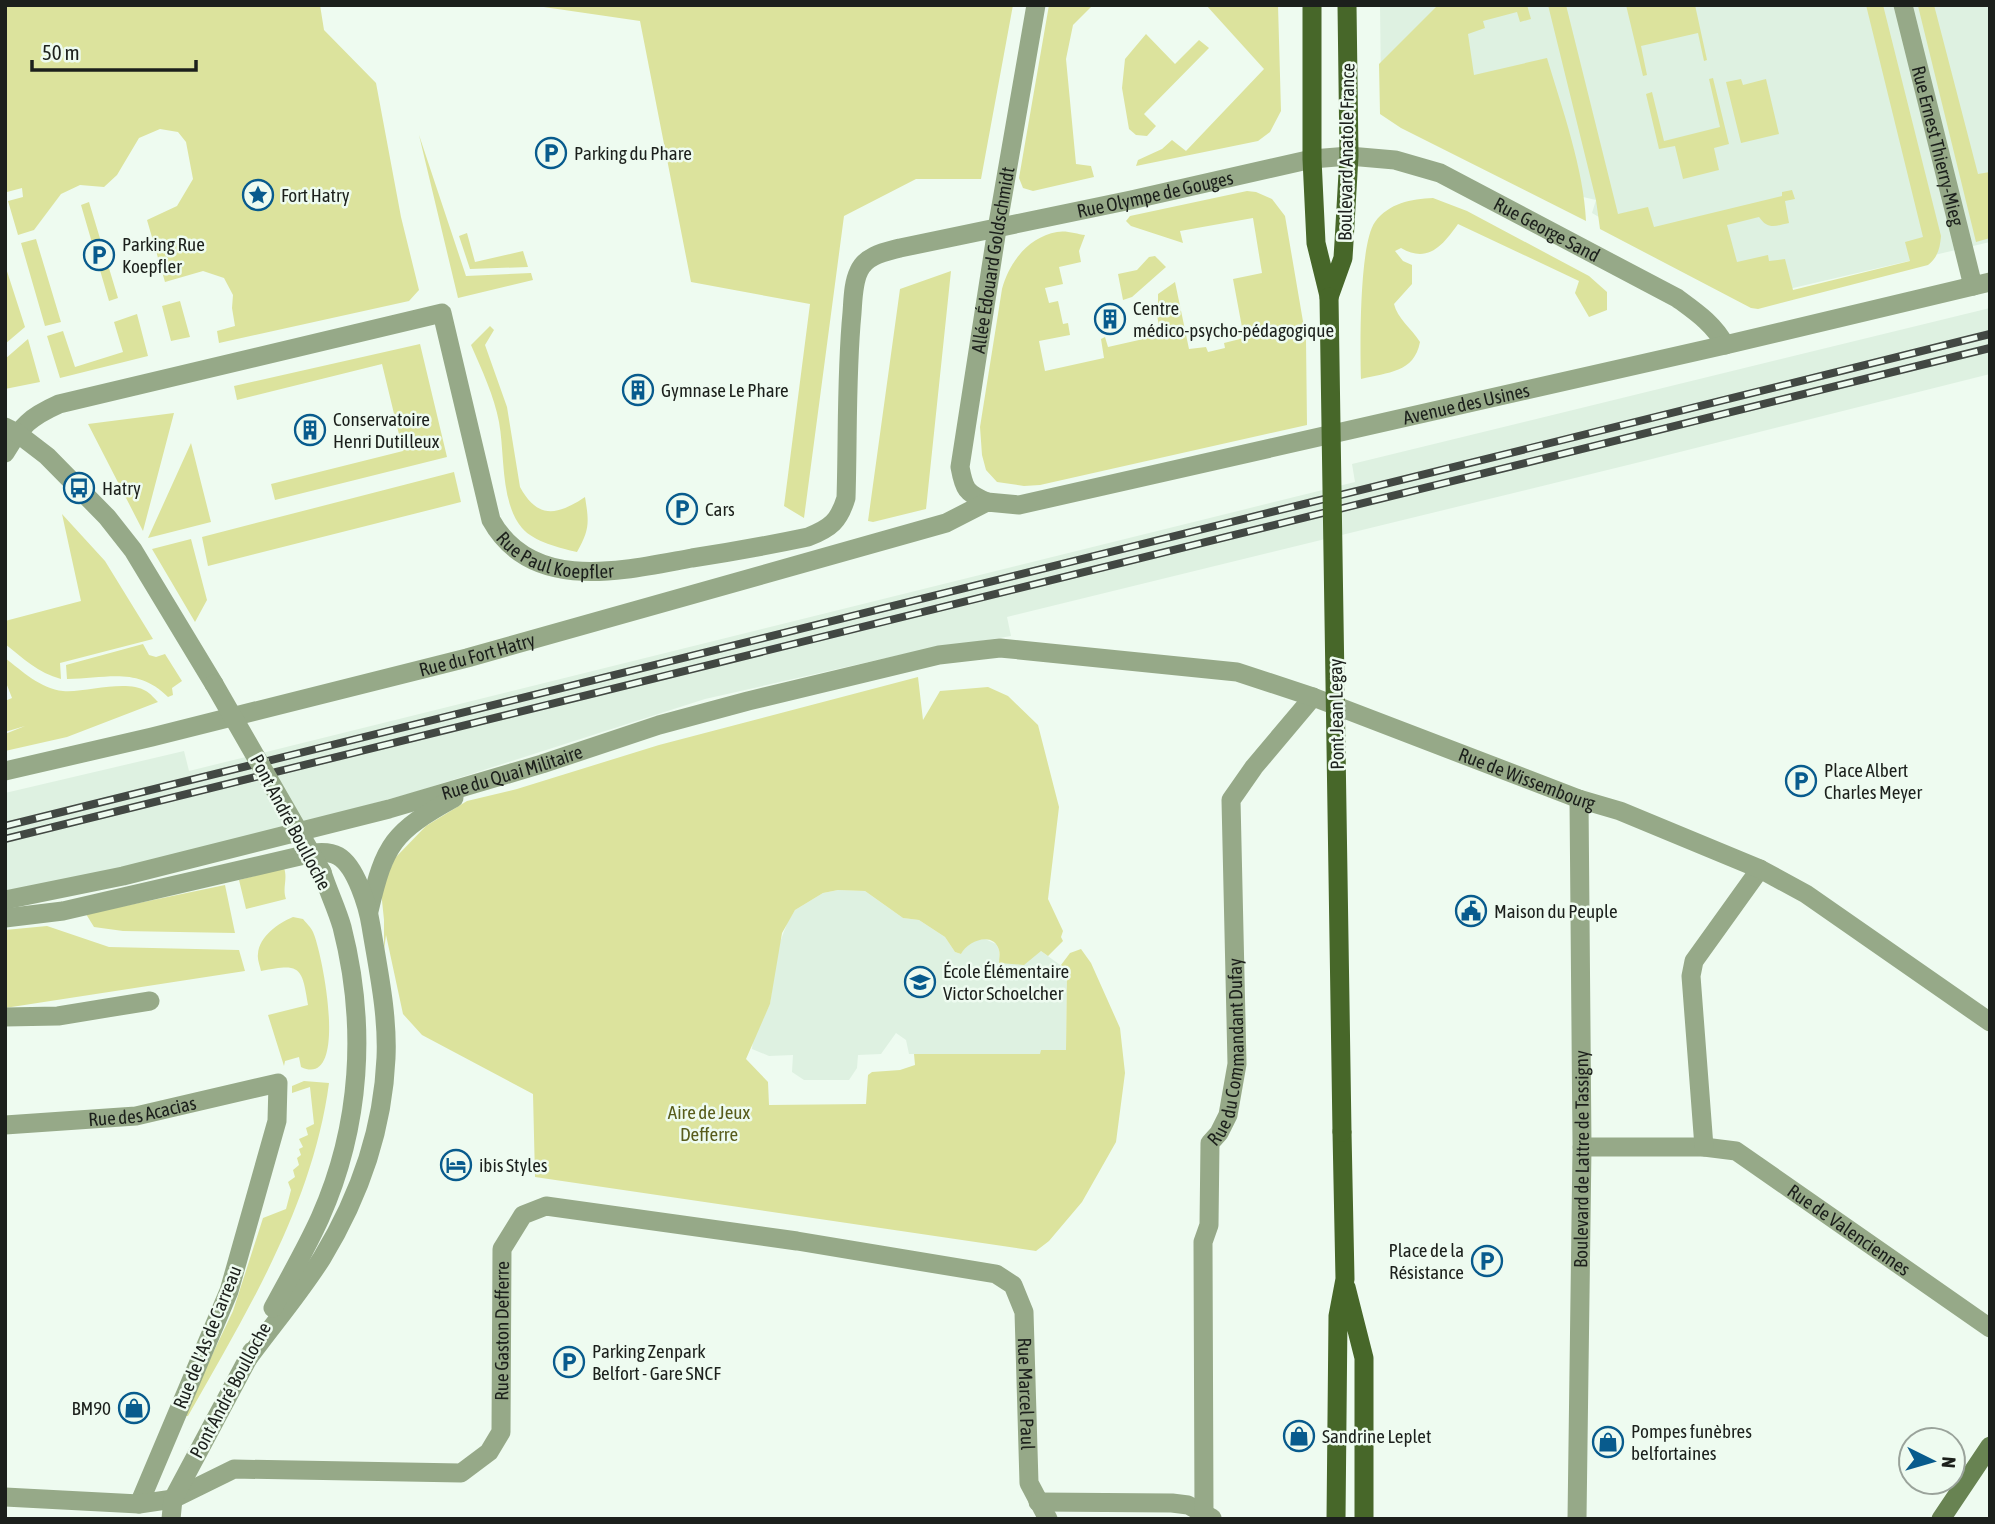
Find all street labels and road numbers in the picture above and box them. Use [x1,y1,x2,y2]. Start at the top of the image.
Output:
street label: Boulevard Anatole France [1333,63,1359,241]
street label: Rue Ernest Thierry-Mieg [1908,63,1969,229]
street label: Allée Édouard Goldschmidt [967,165,1019,355]
street label: Rue Olympe de Gouges [1075,166,1235,222]
street label: Rue George Sand [1490,192,1604,266]
street label: Avenue des Usines [1401,379,1532,429]
street label: Rue Paul Koepfler [492,527,615,583]
street label: Rue du Fort Hatry [417,628,538,681]
street label: Pont Jean Legay [1324,658,1348,770]
street label: Rue du Quai Militaire [439,740,585,804]
street label: Rue de Wissembourg [1456,743,1599,814]
street label: Pont André Boulloche [246,750,336,894]
street label: Rue du Commandant Dufay [1202,958,1248,1150]
street label: Boulevard de Lattre de Tassigny [1569,1050,1593,1268]
street label: Rue des Acacias [88,1091,198,1130]
street label: Rue de Valenciennes [1784,1179,1915,1280]
street label: Rue Gaston Defferre [490,1261,513,1401]
street label: Rue de l'As de Carreau [168,1262,246,1412]
street label: Pont André Boulloche [185,1318,275,1462]
street label: Rue Marcel Paul [1014,1337,1039,1450]

